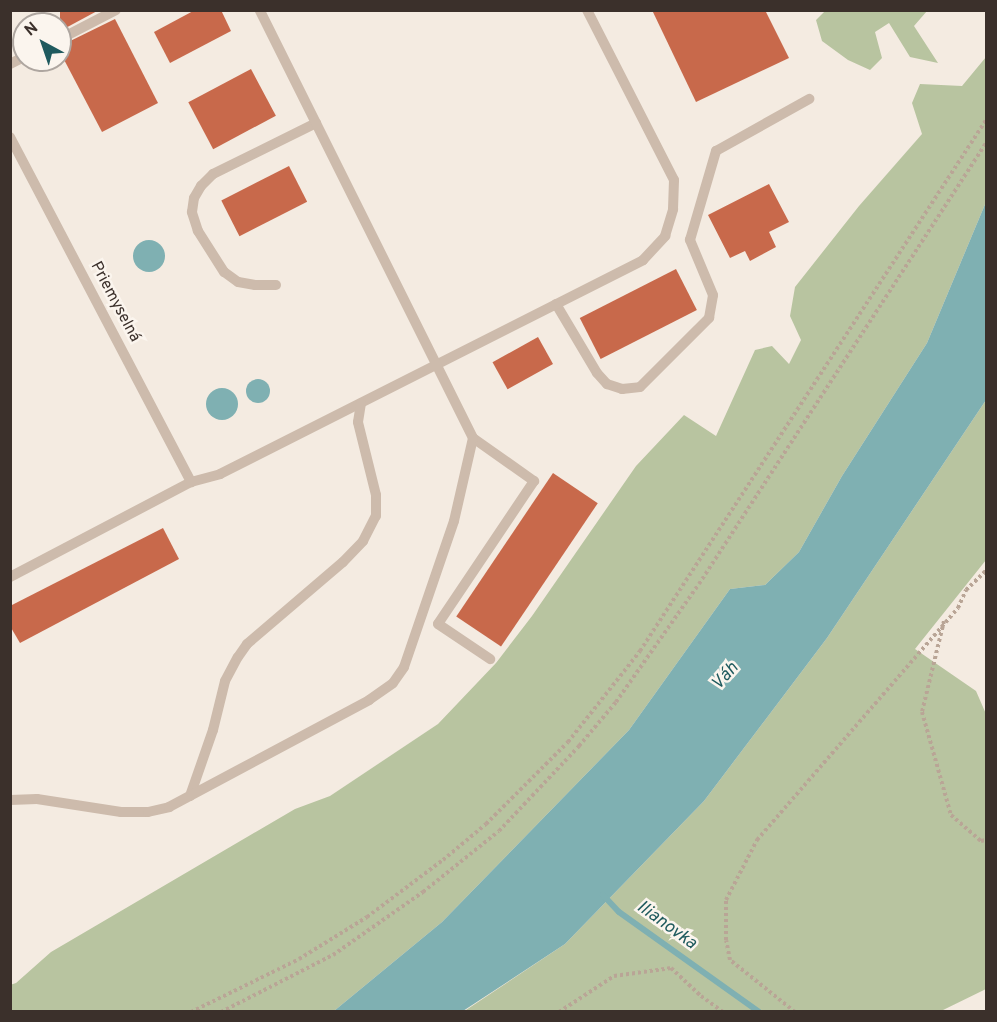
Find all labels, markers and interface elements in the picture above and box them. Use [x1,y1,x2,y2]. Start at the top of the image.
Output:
north arrow [12,12,72,72]
text: N [21,18,43,41]
street label: Priemyselná [86,259,144,345]
water label: Váh [708,659,744,695]
water label: Ilianovka [632,897,700,955]

